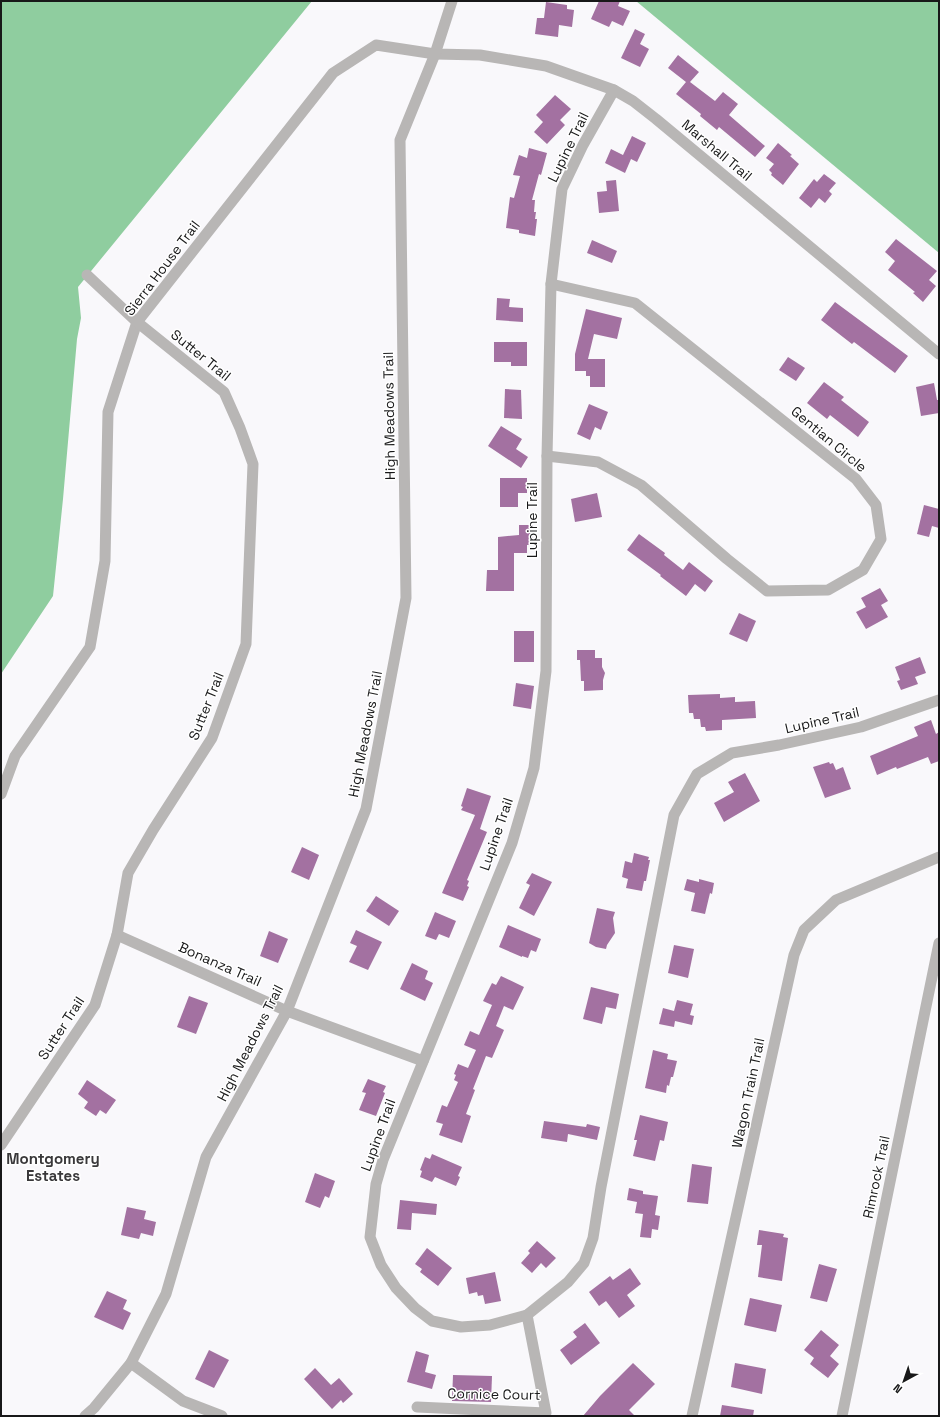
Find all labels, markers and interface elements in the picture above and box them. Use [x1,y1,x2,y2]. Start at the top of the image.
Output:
street label: Lupine Trail [543,109,593,185]
street label: Marshall Trail [678,115,756,185]
street label: Sierra House Trail [120,217,204,319]
street label: Sutter Trail [167,325,235,385]
street label: High Meadows Trail [379,352,399,480]
street label: Gentian Circle [787,402,871,476]
street label: Lupine Trail [523,482,541,558]
street label: Sutter Trail [184,669,228,743]
street label: High Meadows Trail [344,669,386,799]
street label: Lupine Trail [783,703,861,737]
street label: Lupine Trail [475,795,517,873]
street label: Bonanza Trail [176,938,264,990]
street label: High Meadows Trail [213,982,287,1104]
street label: Sutter Trail [34,993,88,1063]
street label: Wagon Train Trail [728,1036,768,1150]
street label: Lupine Trail [357,1096,399,1174]
street label: Rimrock Trail [858,1134,894,1220]
district label: Montgomery Estates [6,1149,100,1185]
north arrow [884,1361,924,1401]
text: N [890,1381,905,1396]
street label: Cornice Court [447,1384,541,1404]

